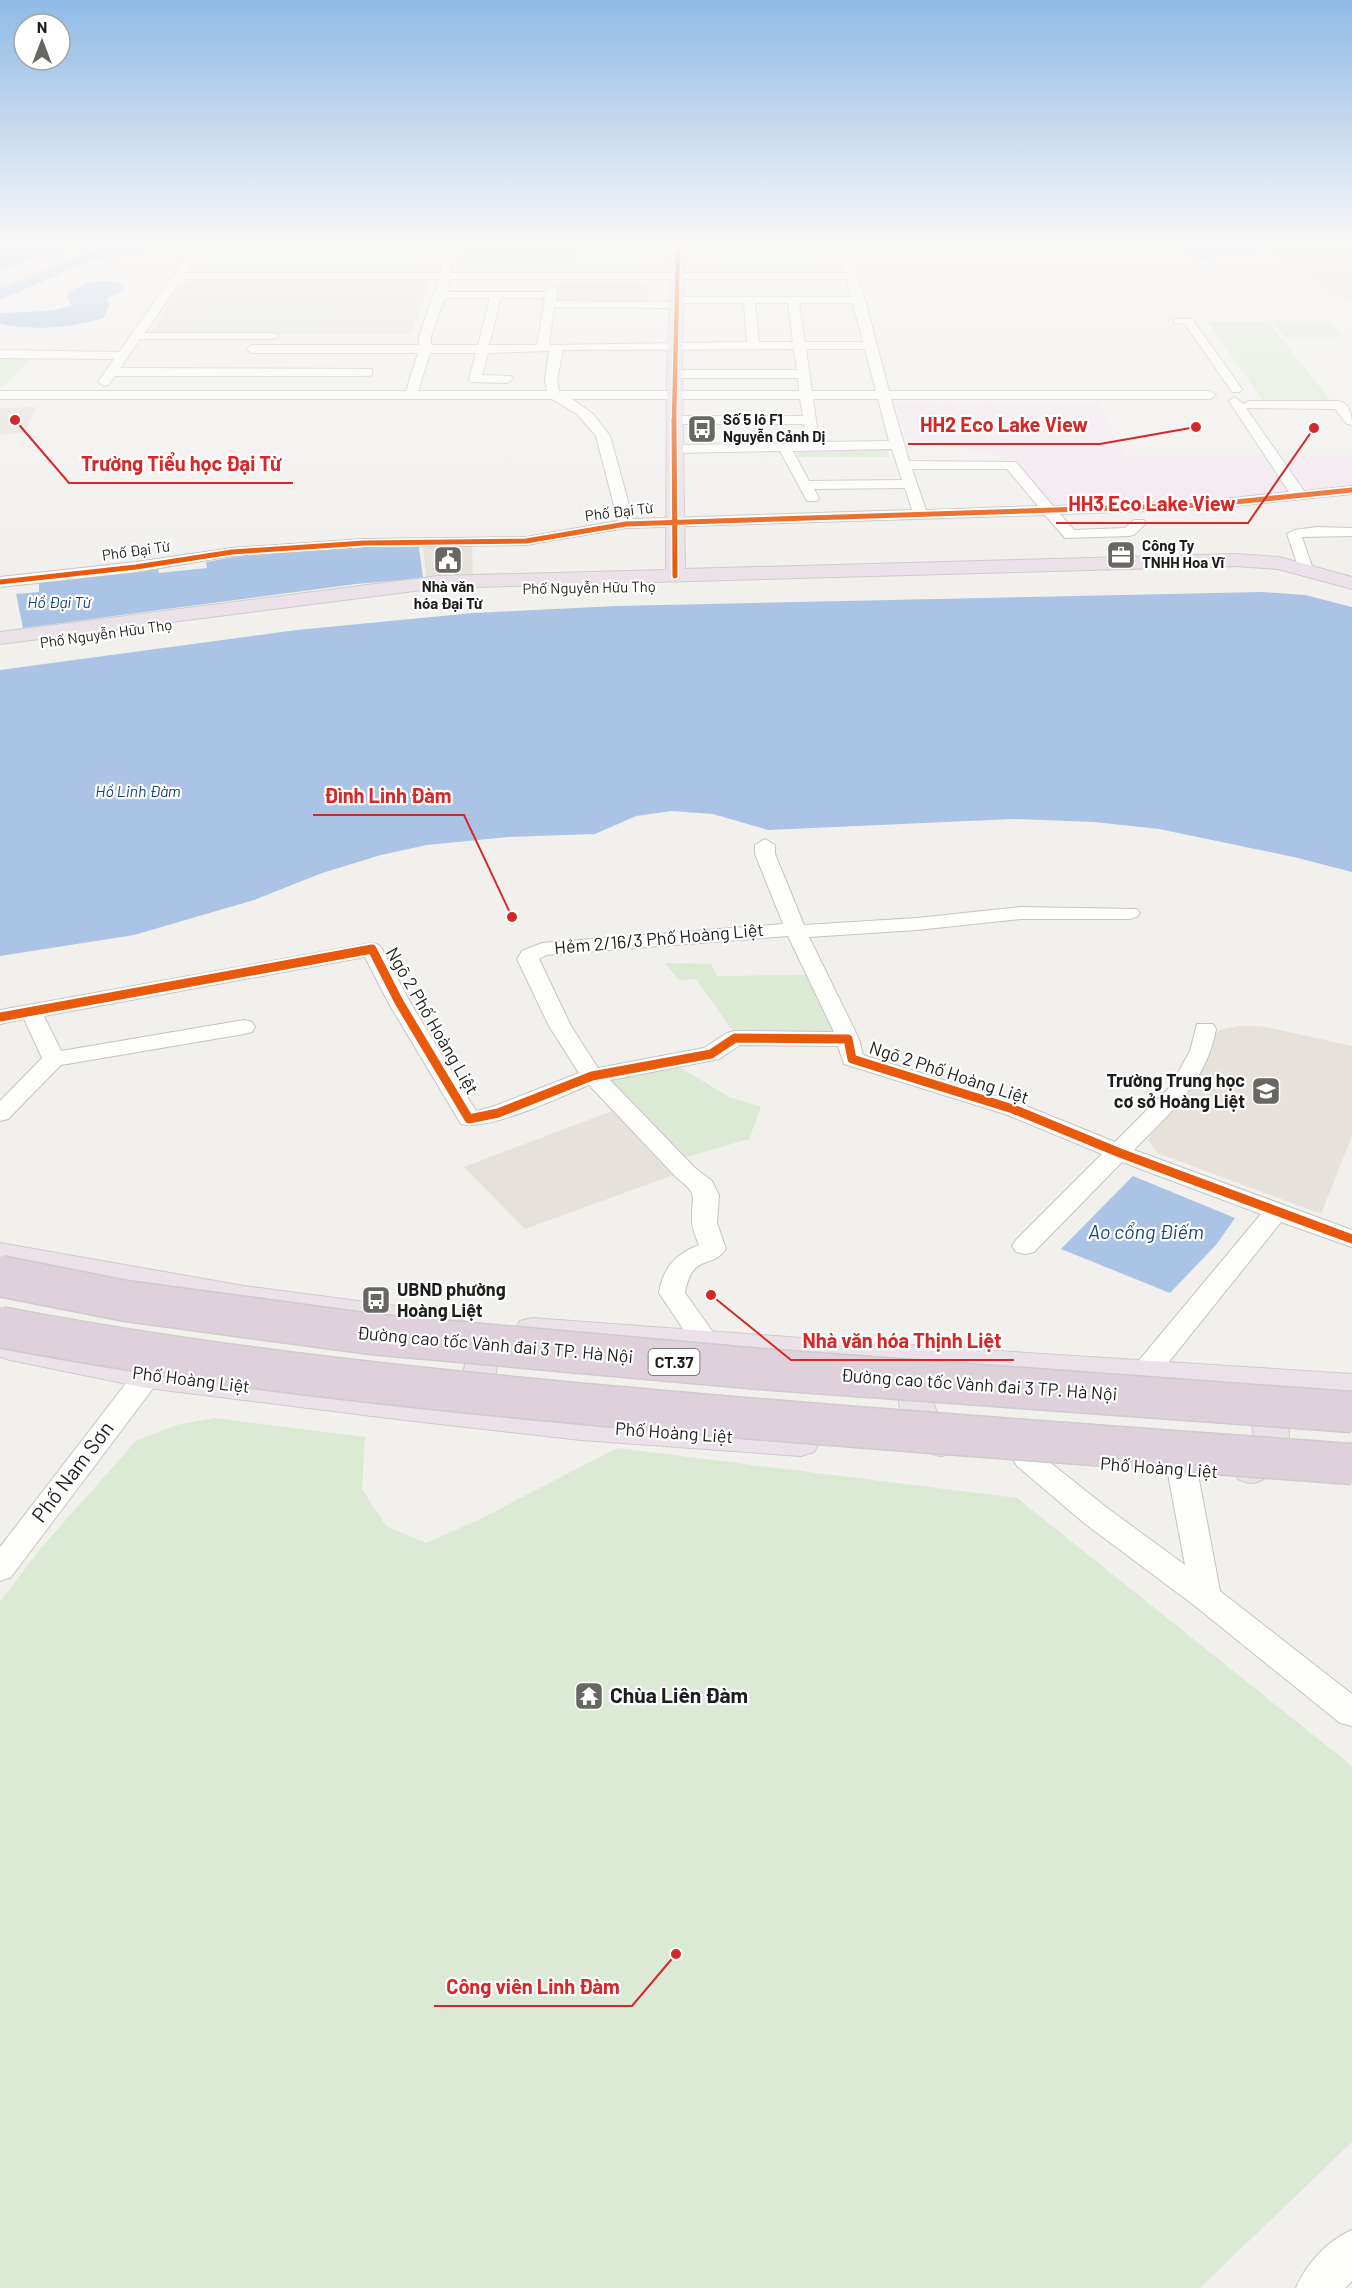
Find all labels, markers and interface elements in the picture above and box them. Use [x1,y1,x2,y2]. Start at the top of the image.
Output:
north arrow [12,12,72,72]
text: N [37,17,47,36]
callout: HH2 Eco Lake View [908,406,1100,444]
place label: Số 5 lô F1 Nguyễn Cảnh Dị [723,410,826,445]
text: HH2 Eco Lake View [920,412,1088,436]
bus stop icon: Số 5 lô F1 Nguyễn Cảnh Dị [686,413,718,445]
callout: Trường Tiểu học Đại Từ [69,445,293,483]
text: Trường Tiểu học Đại Từ [81,451,282,475]
callout: HH3 Eco Lake View [1056,485,1248,523]
text: HH3 Eco Lake View [1068,491,1236,515]
street label: Phố Đại Từ [584,498,655,524]
street label: Phố Đại Từ [101,536,172,564]
place label: Công Ty TNHH Hoa Vĩ [1142,536,1226,571]
office icon: Công Ty TNHH Hoa Vĩ [1105,539,1137,571]
public building icon: Nhà văn hóa Đại Từ [432,544,464,576]
place label: Nhà văn hóa Đại Từ [414,577,483,612]
street label: Phố Nguyễn Hữu Thọ [522,577,656,597]
water label: Hồ Đại Từ [27,592,92,611]
street label: Phố Nguyễn Hữu Thọ [39,615,173,651]
callout: Đình Linh Đàm [313,777,464,815]
water label: Hồ Linh Đàm [95,781,181,800]
text: Đình Linh Đàm [325,783,451,807]
street label: Hẻm 2/16/3 Phố Hoàng Liệt [553,918,765,958]
street label: Ngõ 2 Phố Hoàng Liệt [382,943,484,1098]
street label: Ngõ 2 Phố Hoàng Liệt [867,1036,1032,1108]
place label: Trường Trung học cơ sở Hoàng Liệt [1106,1069,1245,1112]
school or university icon: Trường Trung học cơ sở Hoàng Liệt [1250,1075,1282,1107]
water label: Ao cổng Điếm [1088,1219,1204,1243]
place label: UBND phường Hoàng Liệt [397,1278,506,1321]
bus stop icon: UBND phường Hoàng Liệt [360,1284,392,1316]
street label: Đường cao tốc Vành đai 3 TP. Hà Nội [356,1321,634,1367]
callout: Nhà văn hóa Thịnh Liệt [791,1322,1014,1360]
text: Nhà văn hóa Thịnh Liệt [803,1328,1001,1353]
road number: CT.37 [648,1349,700,1375]
street label: Phố Hoàng Liệt [131,1361,251,1397]
street label: Đường cao tốc Vành đai 3 TP. Hà Nội [840,1363,1118,1405]
street label: Phố Nam Sơn [26,1415,118,1527]
street label: Phố Hoàng Liệt [614,1417,734,1447]
street label: Phố Hoàng Liệt [1099,1452,1219,1482]
temple icon: Chùa Liên Đàm [573,1680,605,1712]
place label: Chùa Liên Đàm [610,1682,748,1707]
callout: Công viên Linh Đàm [434,1968,632,2006]
text: Công viên Linh Đàm [446,1974,620,1998]

